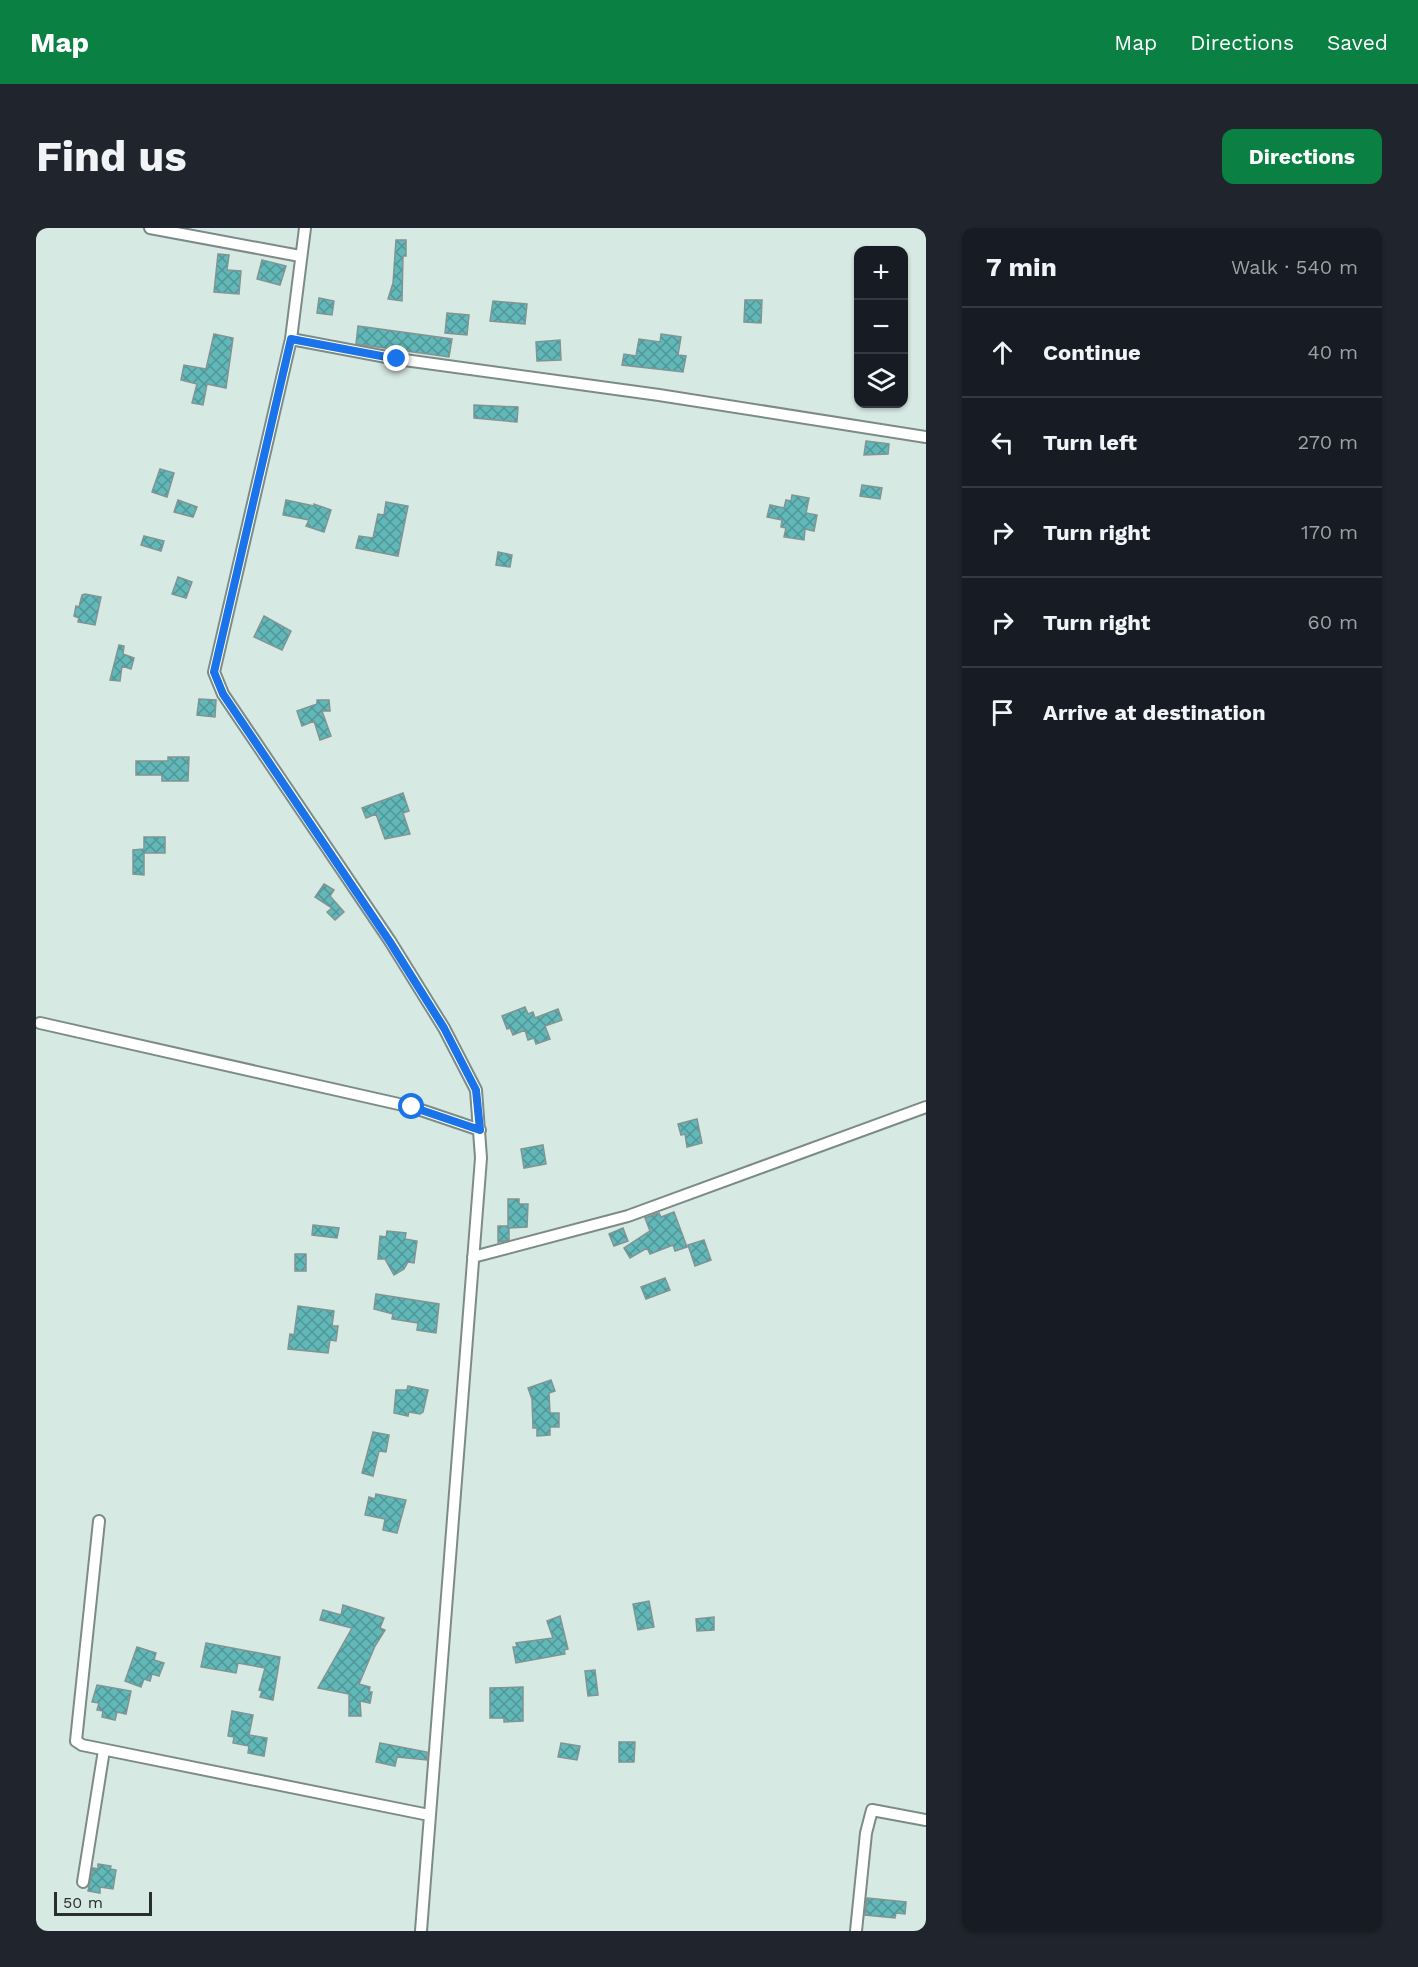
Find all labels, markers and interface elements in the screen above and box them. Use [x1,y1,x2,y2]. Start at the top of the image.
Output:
text: Map [30,26,89,59]
text: Map [1114,30,1157,55]
text: Directions [1190,30,1294,55]
text: Saved [1327,30,1388,55]
button: Directions [1222,129,1382,184]
text: Find us [36,132,187,181]
map controls [854,246,908,408]
button: + [854,246,908,300]
text: 7 min [986,252,1057,282]
text: Walk · 540 m [1231,255,1358,279]
button: − [854,300,908,354]
icon: ahead [986,336,1019,369]
text: Continue [1043,340,1141,365]
text: 40 m [1307,340,1358,364]
route end [383,345,409,371]
button: layers [854,354,908,408]
icon: left [986,426,1019,459]
text: Turn left [1043,430,1137,455]
text: 270 m [1298,430,1358,454]
icon: right [986,516,1019,549]
text: Turn right [1043,520,1150,545]
text: 170 m [1301,520,1358,544]
icon: right [986,606,1019,639]
text: Turn right [1043,610,1150,635]
text: 60 m [1308,610,1358,634]
icon: arrive [986,696,1019,729]
text: Arrive at destination [1043,700,1266,725]
route start [398,1093,424,1119]
scale bar [54,1889,152,1916]
text: 50 m [63,1893,103,1912]

